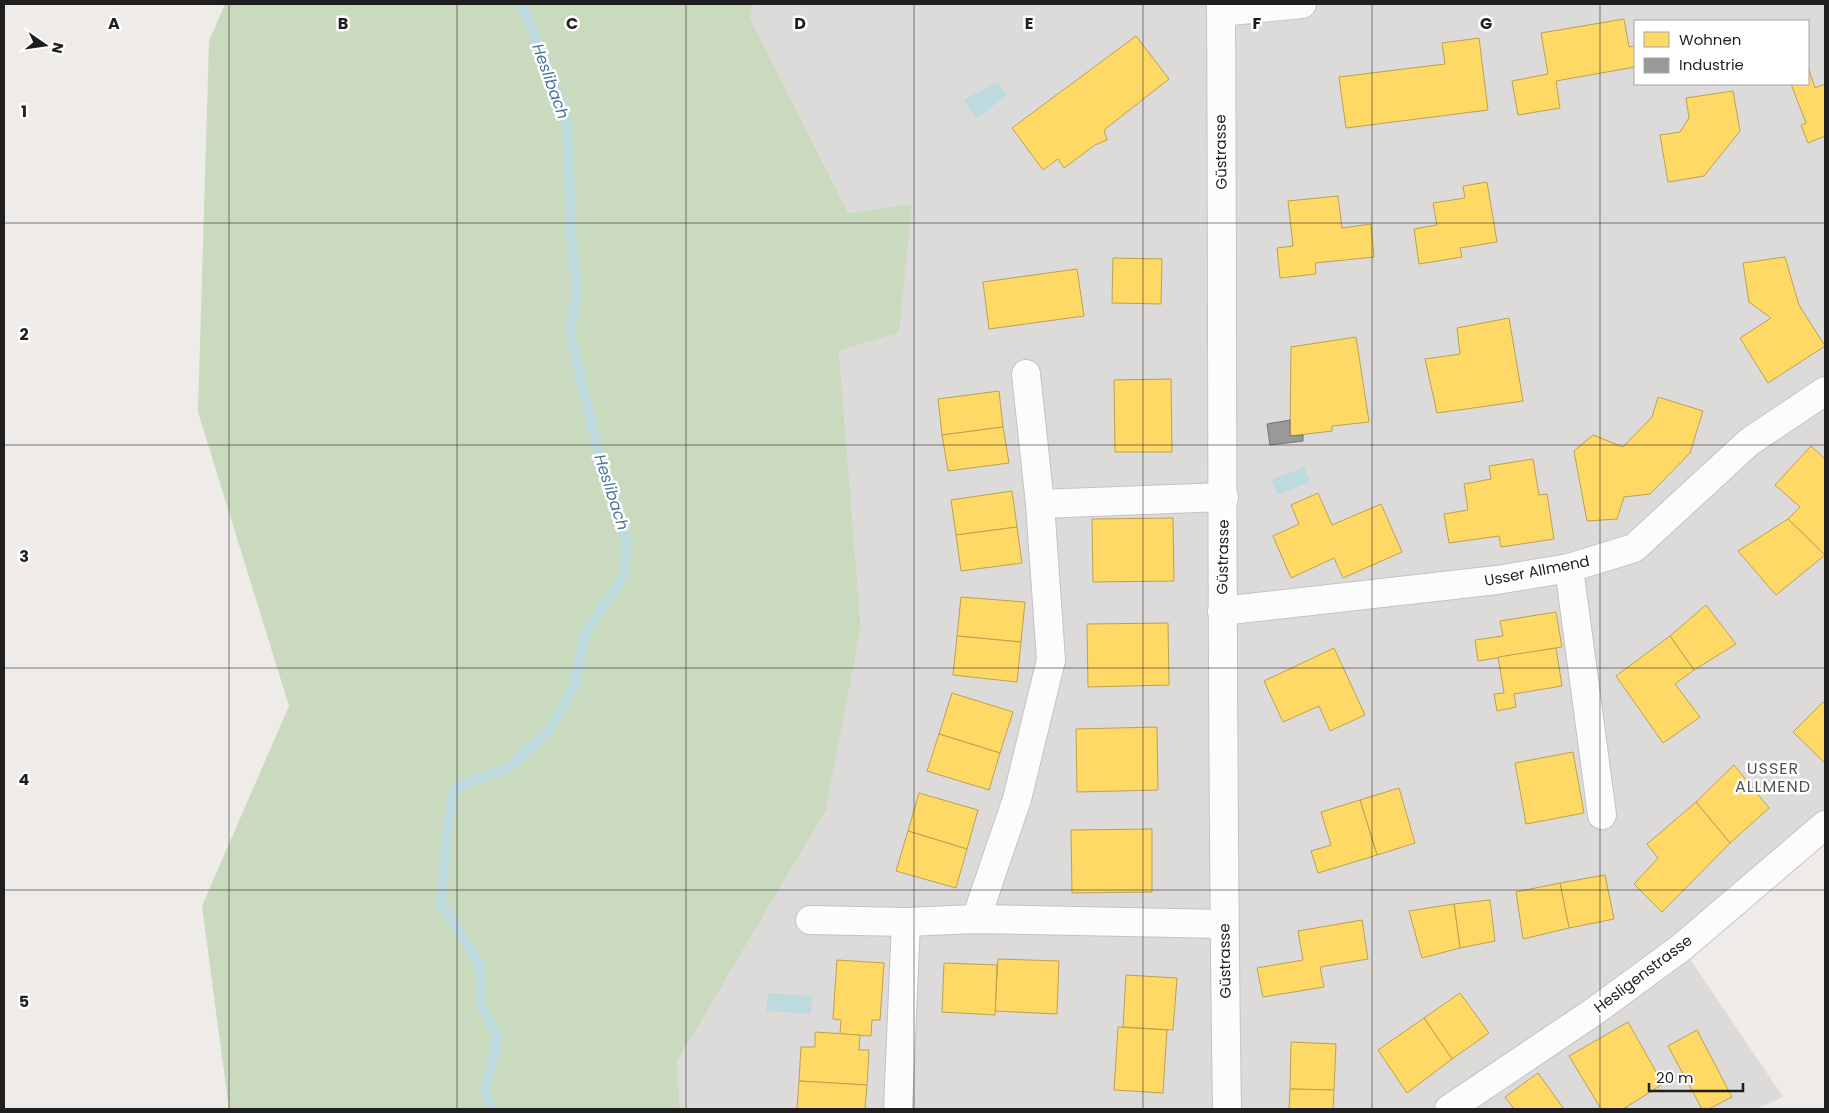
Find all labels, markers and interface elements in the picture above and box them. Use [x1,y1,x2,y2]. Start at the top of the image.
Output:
text: A [108,12,120,35]
text: B [338,12,348,35]
text: C [566,12,578,35]
text: D [794,12,806,35]
text: E [1025,12,1033,35]
text: F [1253,12,1262,35]
text: G [1480,12,1492,35]
north arrow [20,20,70,70]
legend [1634,20,1809,85]
text: Wohnen [1679,29,1741,50]
water label: Heslibach [526,40,575,122]
text: N [47,41,69,55]
text: Industrie [1679,54,1744,75]
text: 1 [21,100,27,123]
street label: Güstrasse [1209,114,1232,190]
text: 2 [19,323,29,346]
water label: Heslibach [588,451,635,533]
street label: Güstrasse [1211,519,1234,595]
text: 3 [19,545,29,568]
street label: Usser Allmend [1483,550,1591,591]
district label: USSER ALLMEND [1735,757,1811,798]
text: 4 [19,768,30,791]
street label: Güstrasse [1213,923,1236,999]
street label: Hesligenstrasse [1589,930,1696,1017]
text: 5 [19,990,29,1013]
scale bar [1649,1060,1743,1092]
text: 20 m [1656,1067,1694,1088]

